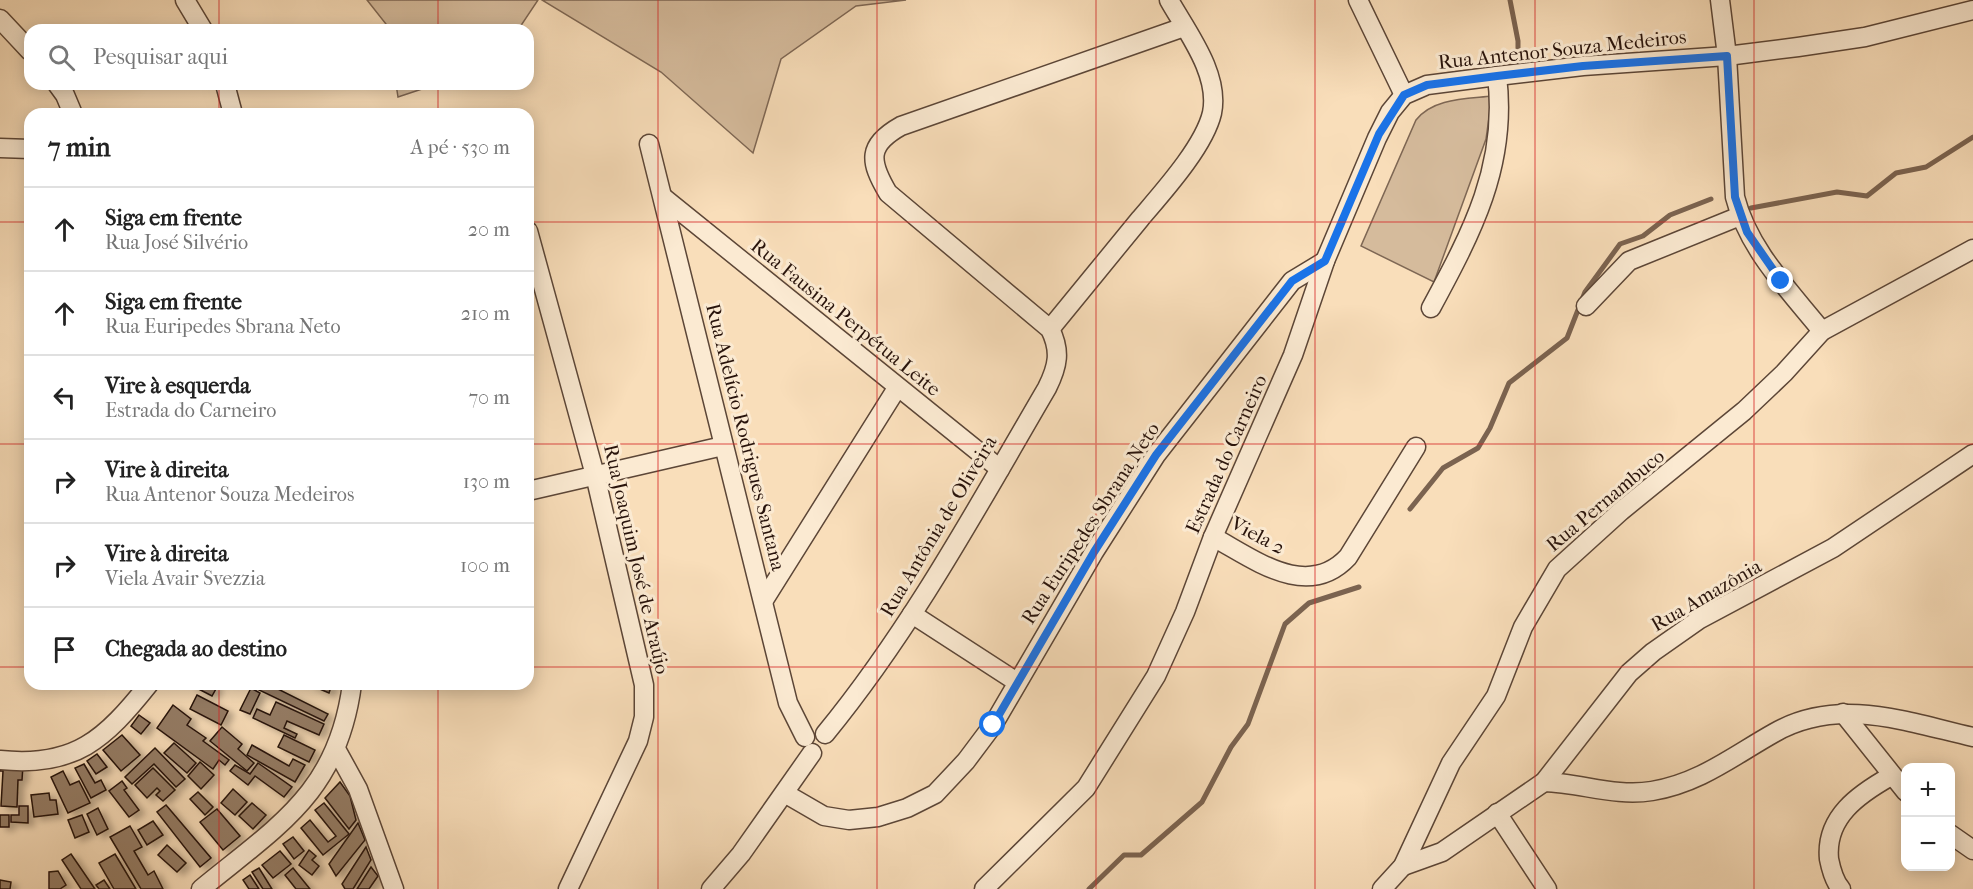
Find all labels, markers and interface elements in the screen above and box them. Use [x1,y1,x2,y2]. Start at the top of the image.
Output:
search box [24,24,534,90]
street label: Rua Antenor Souza Medeiros [1437,25,1687,74]
icon: search [45,41,78,74]
text: Pesquisar aqui [93,44,228,70]
text: 7 min [48,132,111,163]
text: A pé · 530 m [411,136,510,159]
text: Siga em frente [105,205,242,231]
icon: ahead [48,213,81,246]
text: 20 m [468,218,510,241]
text: Rua José Silvério [105,231,248,254]
street label: Rua Fausina Perpétua Leite [746,234,945,401]
route end [1767,267,1793,293]
text: Siga em frente [105,289,242,315]
icon: ahead [48,297,81,330]
street label: Rua Adelício Rodrigues Santana [701,301,790,574]
text: 210 m [461,302,510,325]
text: Rua Euripedes Sbrana Neto [105,315,341,338]
street label: Estrada do Carneiro [1181,371,1272,537]
text: Vire à esquerda [105,373,250,399]
icon: left [48,381,81,414]
text: 70 m [468,386,510,409]
text: Estrada do Carneiro [105,399,276,422]
street label: Rua Euripedes Sbrana Neto [1017,418,1164,628]
street label: Rua Antônia de Oliveira [875,431,1002,621]
street label: Rua Joaquim José de Araújo [599,442,674,676]
street label: Rua Pernambuco [1542,444,1669,556]
text: Vire à direita [105,457,228,483]
icon: right [48,465,81,498]
text: 130 m [463,470,510,493]
text: Rua Antenor Souza Medeiros [105,483,354,506]
street label: Viela 2 [1226,511,1289,559]
text: Vire à direita [105,541,228,567]
icon: right [48,549,81,582]
text: 100 m [460,554,510,577]
street label: Rua Amazônia [1647,554,1766,636]
text: Viela Avair Svezzia [105,567,265,590]
icon: arrive [48,633,81,666]
text: Chegada ao destino [105,636,287,662]
route start [979,711,1005,737]
map controls [1901,763,1955,871]
button: + [1901,763,1955,817]
button: − [1901,817,1955,871]

